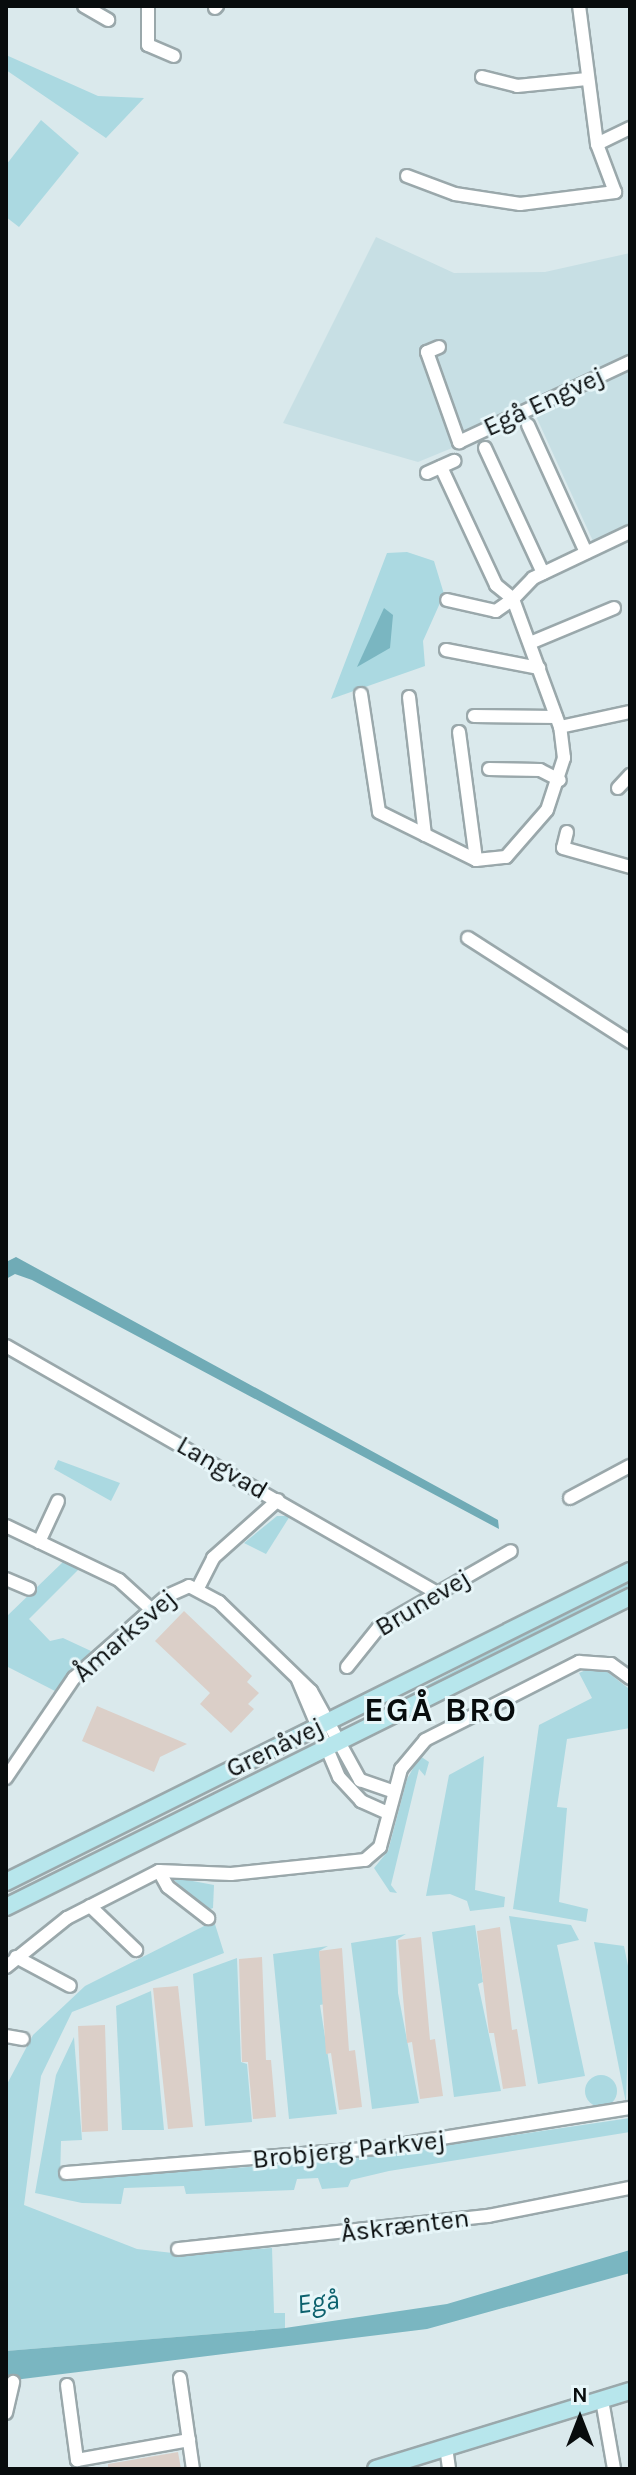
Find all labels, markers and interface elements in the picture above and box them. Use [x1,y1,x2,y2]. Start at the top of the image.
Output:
street label: Egå Engvej [479,361,609,443]
street label: Langvad [171,1430,273,1506]
street label: Brunevej [370,1563,476,1643]
street label: Åmarksvej [67,1583,183,1689]
district label: EGÅ BRO [364,1691,518,1731]
street label: Grenåvej [221,1711,329,1785]
street label: Brobjerg Parkvej [251,2124,447,2176]
street label: Åskrænten [339,2203,471,2249]
water label: Egå [295,2283,341,2321]
north arrow [540,2379,620,2459]
text: N [572,2382,588,2408]

